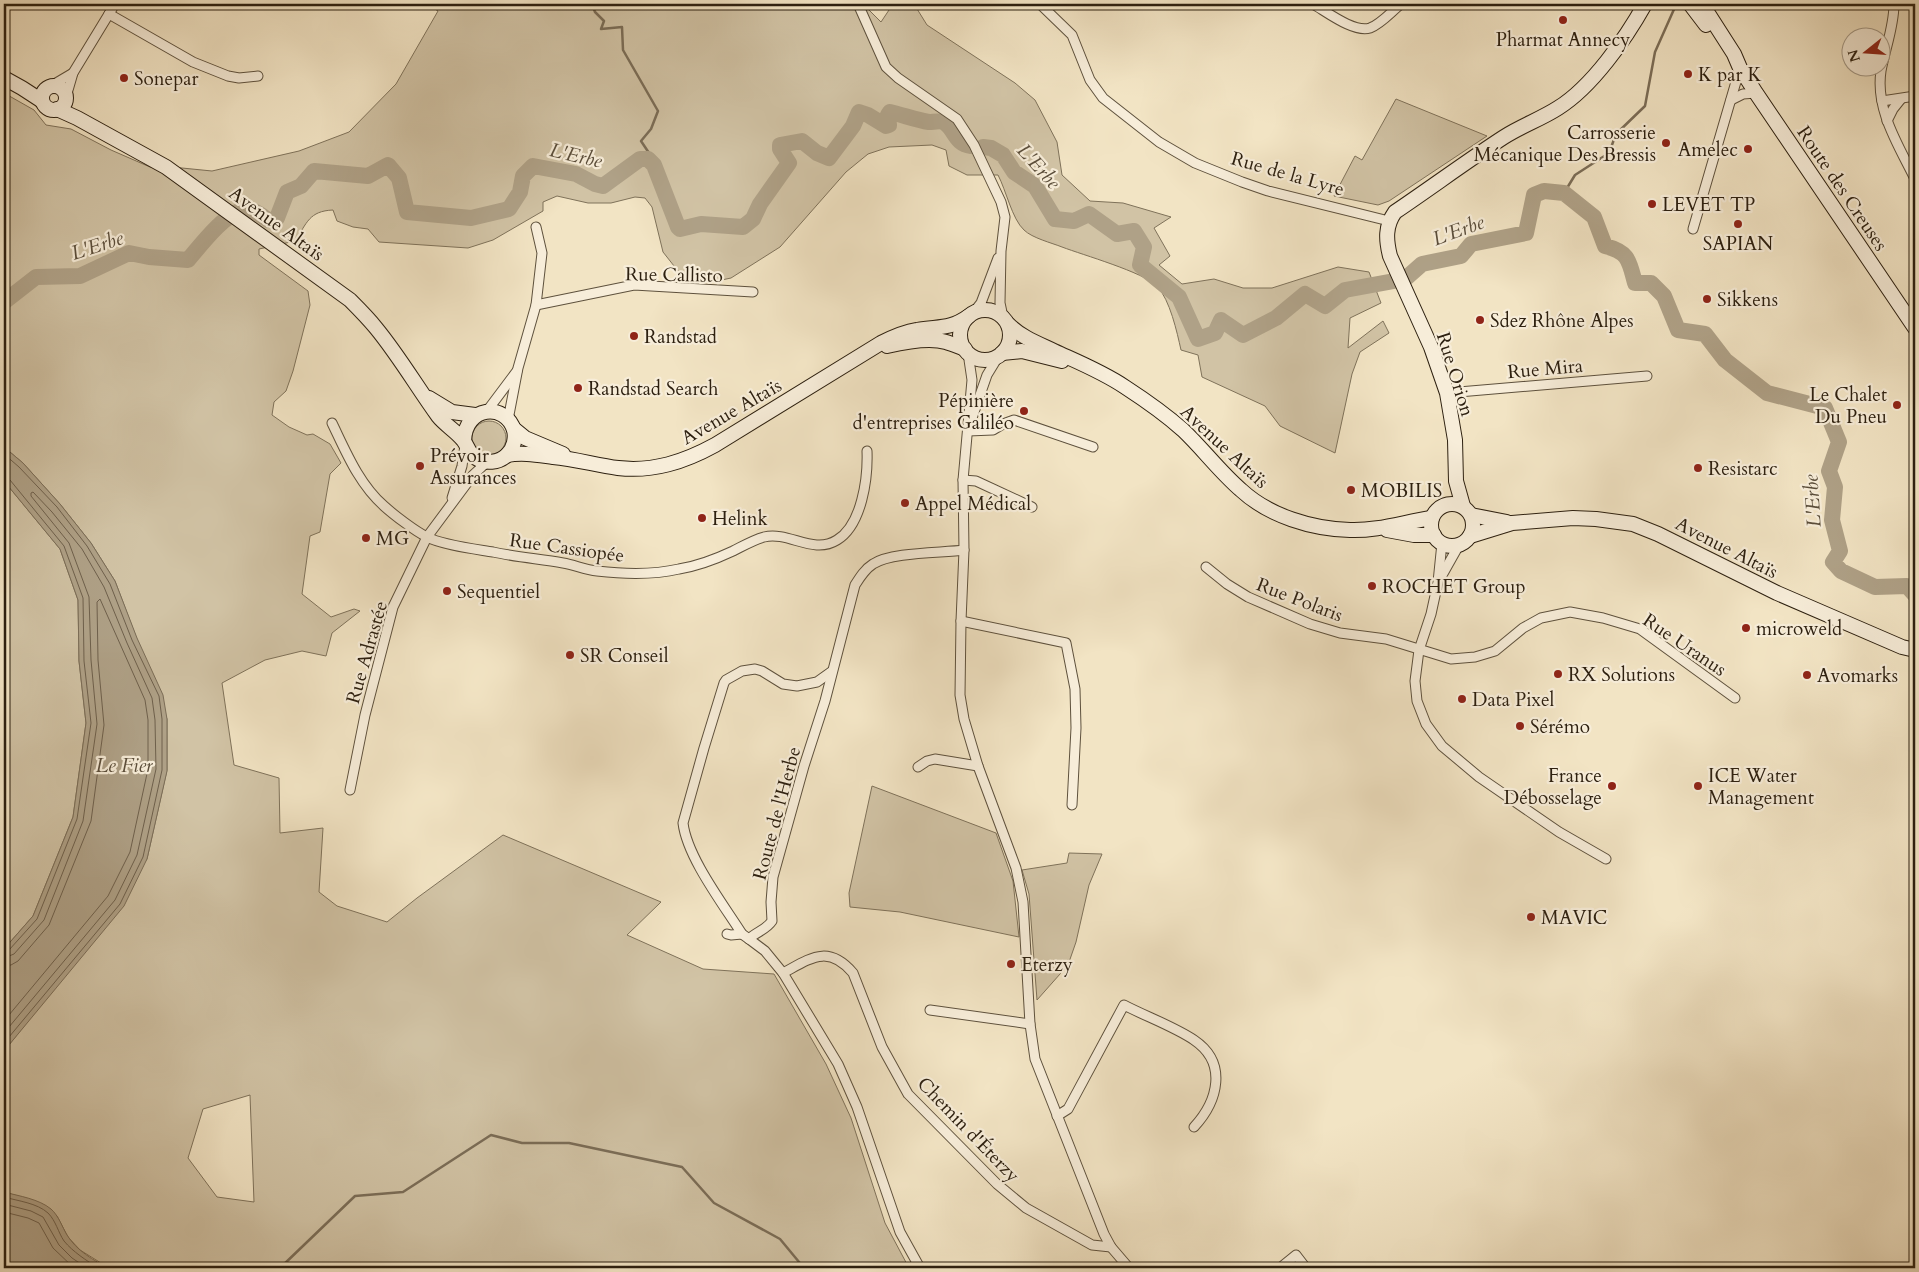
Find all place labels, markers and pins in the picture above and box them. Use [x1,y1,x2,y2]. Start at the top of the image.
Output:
marker: Pharmat Annecy [1557,14,1569,26]
place label: Pharmat Annecy [1496,27,1630,53]
place label: K par K [1698,62,1763,88]
place label: Sonepar [134,66,199,92]
marker: K par K [1682,68,1694,80]
marker: Sonepar [118,72,130,84]
place label: Carrosserie Mécanique Des Bressis [1474,120,1656,168]
marker: Carrosserie Mécanique Des Bressis [1660,137,1672,149]
place label: Amelec [1678,137,1738,163]
marker: Amelec [1742,143,1754,155]
place label: LEVET TP [1662,192,1755,218]
marker: LEVET TP [1646,198,1658,210]
marker: SAPIAN [1732,218,1744,230]
place label: SAPIAN [1703,231,1773,257]
place label: Sikkens [1717,287,1778,313]
marker: Sikkens [1701,293,1713,305]
place label: Sdez Rhône Alpes [1490,308,1634,334]
marker: Sdez Rhône Alpes [1474,314,1486,326]
place label: Randstad [644,324,717,350]
marker: Randstad [628,330,640,342]
place label: Randstad Search [588,376,719,402]
marker: Randstad Search [572,382,584,394]
place label: Le Chalet Du Pneu [1809,382,1887,430]
place label: Pépinière d'entreprises Galiléo [853,388,1014,436]
marker: Le Chalet Du Pneu [1891,399,1903,411]
marker: Pépinière d'entreprises Galiléo [1018,405,1030,417]
place label: Prévoir Assurances [430,443,516,491]
place label: Resistarc [1708,456,1778,482]
marker: Prévoir Assurances [414,460,426,472]
marker: Resistarc [1692,462,1704,474]
place label: MOBILIS [1361,478,1442,504]
marker: MOBILIS [1345,484,1357,496]
place label: Appel Médical [915,491,1031,517]
marker: Appel Médical [899,497,911,509]
place label: Helink [712,506,768,532]
marker: Helink [696,512,708,524]
place label: MG [376,526,409,552]
marker: MG [360,532,372,544]
place label: ROCHET Group [1382,574,1526,600]
place label: Sequentiel [457,579,540,605]
marker: ROCHET Group [1366,580,1378,592]
marker: Sequentiel [441,585,453,597]
place label: microweld [1756,616,1842,642]
marker: microweld [1740,622,1752,634]
place label: SR Conseil [580,643,669,669]
marker: SR Conseil [564,649,576,661]
place label: RX Solutions [1568,662,1675,688]
place label: Avomarks [1817,663,1898,689]
marker: RX Solutions [1552,668,1564,680]
marker: Avomarks [1801,669,1813,681]
place label: Data Pixel [1472,687,1555,713]
marker: Data Pixel [1456,693,1468,705]
place label: Sérémo [1530,714,1590,740]
marker: Sérémo [1514,720,1526,732]
place label: France Débosselage [1504,763,1602,811]
place label: ICE Water Management [1708,763,1814,811]
marker: France Débosselage [1606,780,1618,792]
marker: ICE Water Management [1692,780,1704,792]
place label: MAVIC [1541,905,1607,931]
marker: MAVIC [1525,911,1537,923]
place label: Eterzy [1021,952,1073,978]
marker: Eterzy [1005,958,1017,970]

